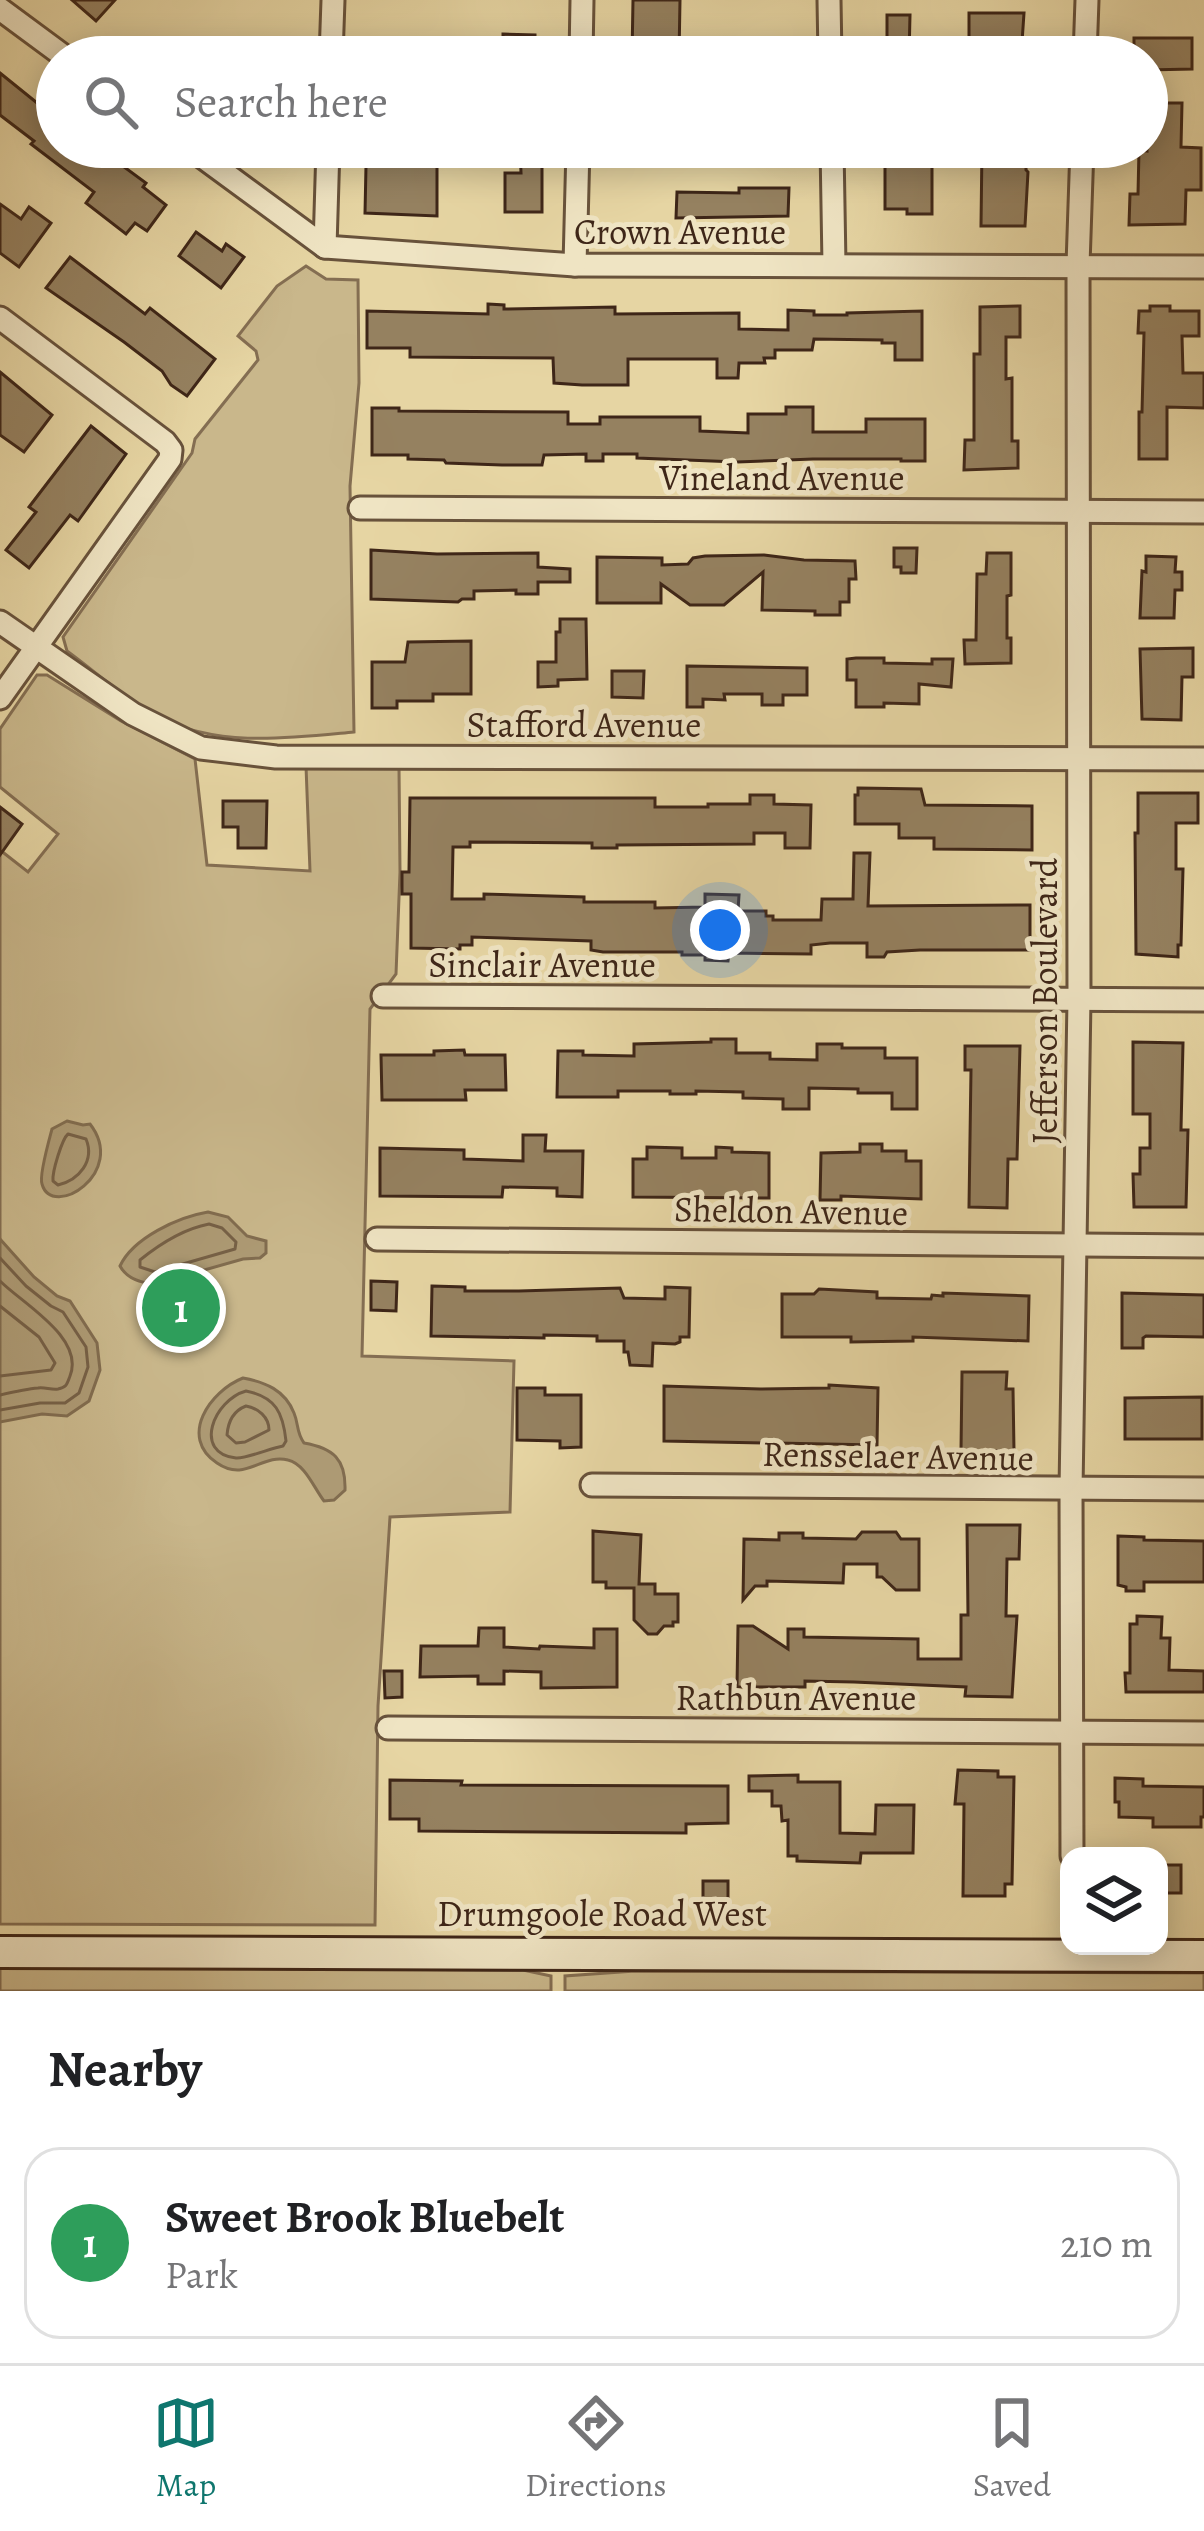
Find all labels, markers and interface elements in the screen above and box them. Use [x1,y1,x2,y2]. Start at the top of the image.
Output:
search box [36,36,1168,168]
icon: search [78,69,144,135]
text: Search here [174,71,388,133]
street label: Crown Avenue [574,207,786,256]
street label: Vineland Avenue [658,453,905,502]
street label: Stafford Avenue [467,700,701,749]
street label: Jefferson Boulevard [1020,857,1069,1144]
your location [690,900,750,960]
street label: Sinclair Avenue [428,940,656,989]
street label: Sheldon Avenue [673,1184,908,1237]
pin: 1 [142,1263,220,1353]
street label: Rensselaer Avenue [762,1429,1034,1482]
street label: Rathbun Avenue [676,1673,916,1722]
map controls [1060,1847,1168,1955]
button: layers [1060,1847,1168,1955]
street label: Drumgoole Road West [437,1889,767,1938]
text: Nearby [48,2034,202,2104]
text: Sweet Brook Bluebelt [165,2186,564,2248]
text: 1 [83,2217,97,2270]
text: 210 m [1060,2217,1153,2270]
text: Park [165,2248,238,2301]
tab: Map [153,2390,219,2507]
tab: Directions [525,2390,667,2507]
tab: Saved [973,2390,1051,2507]

